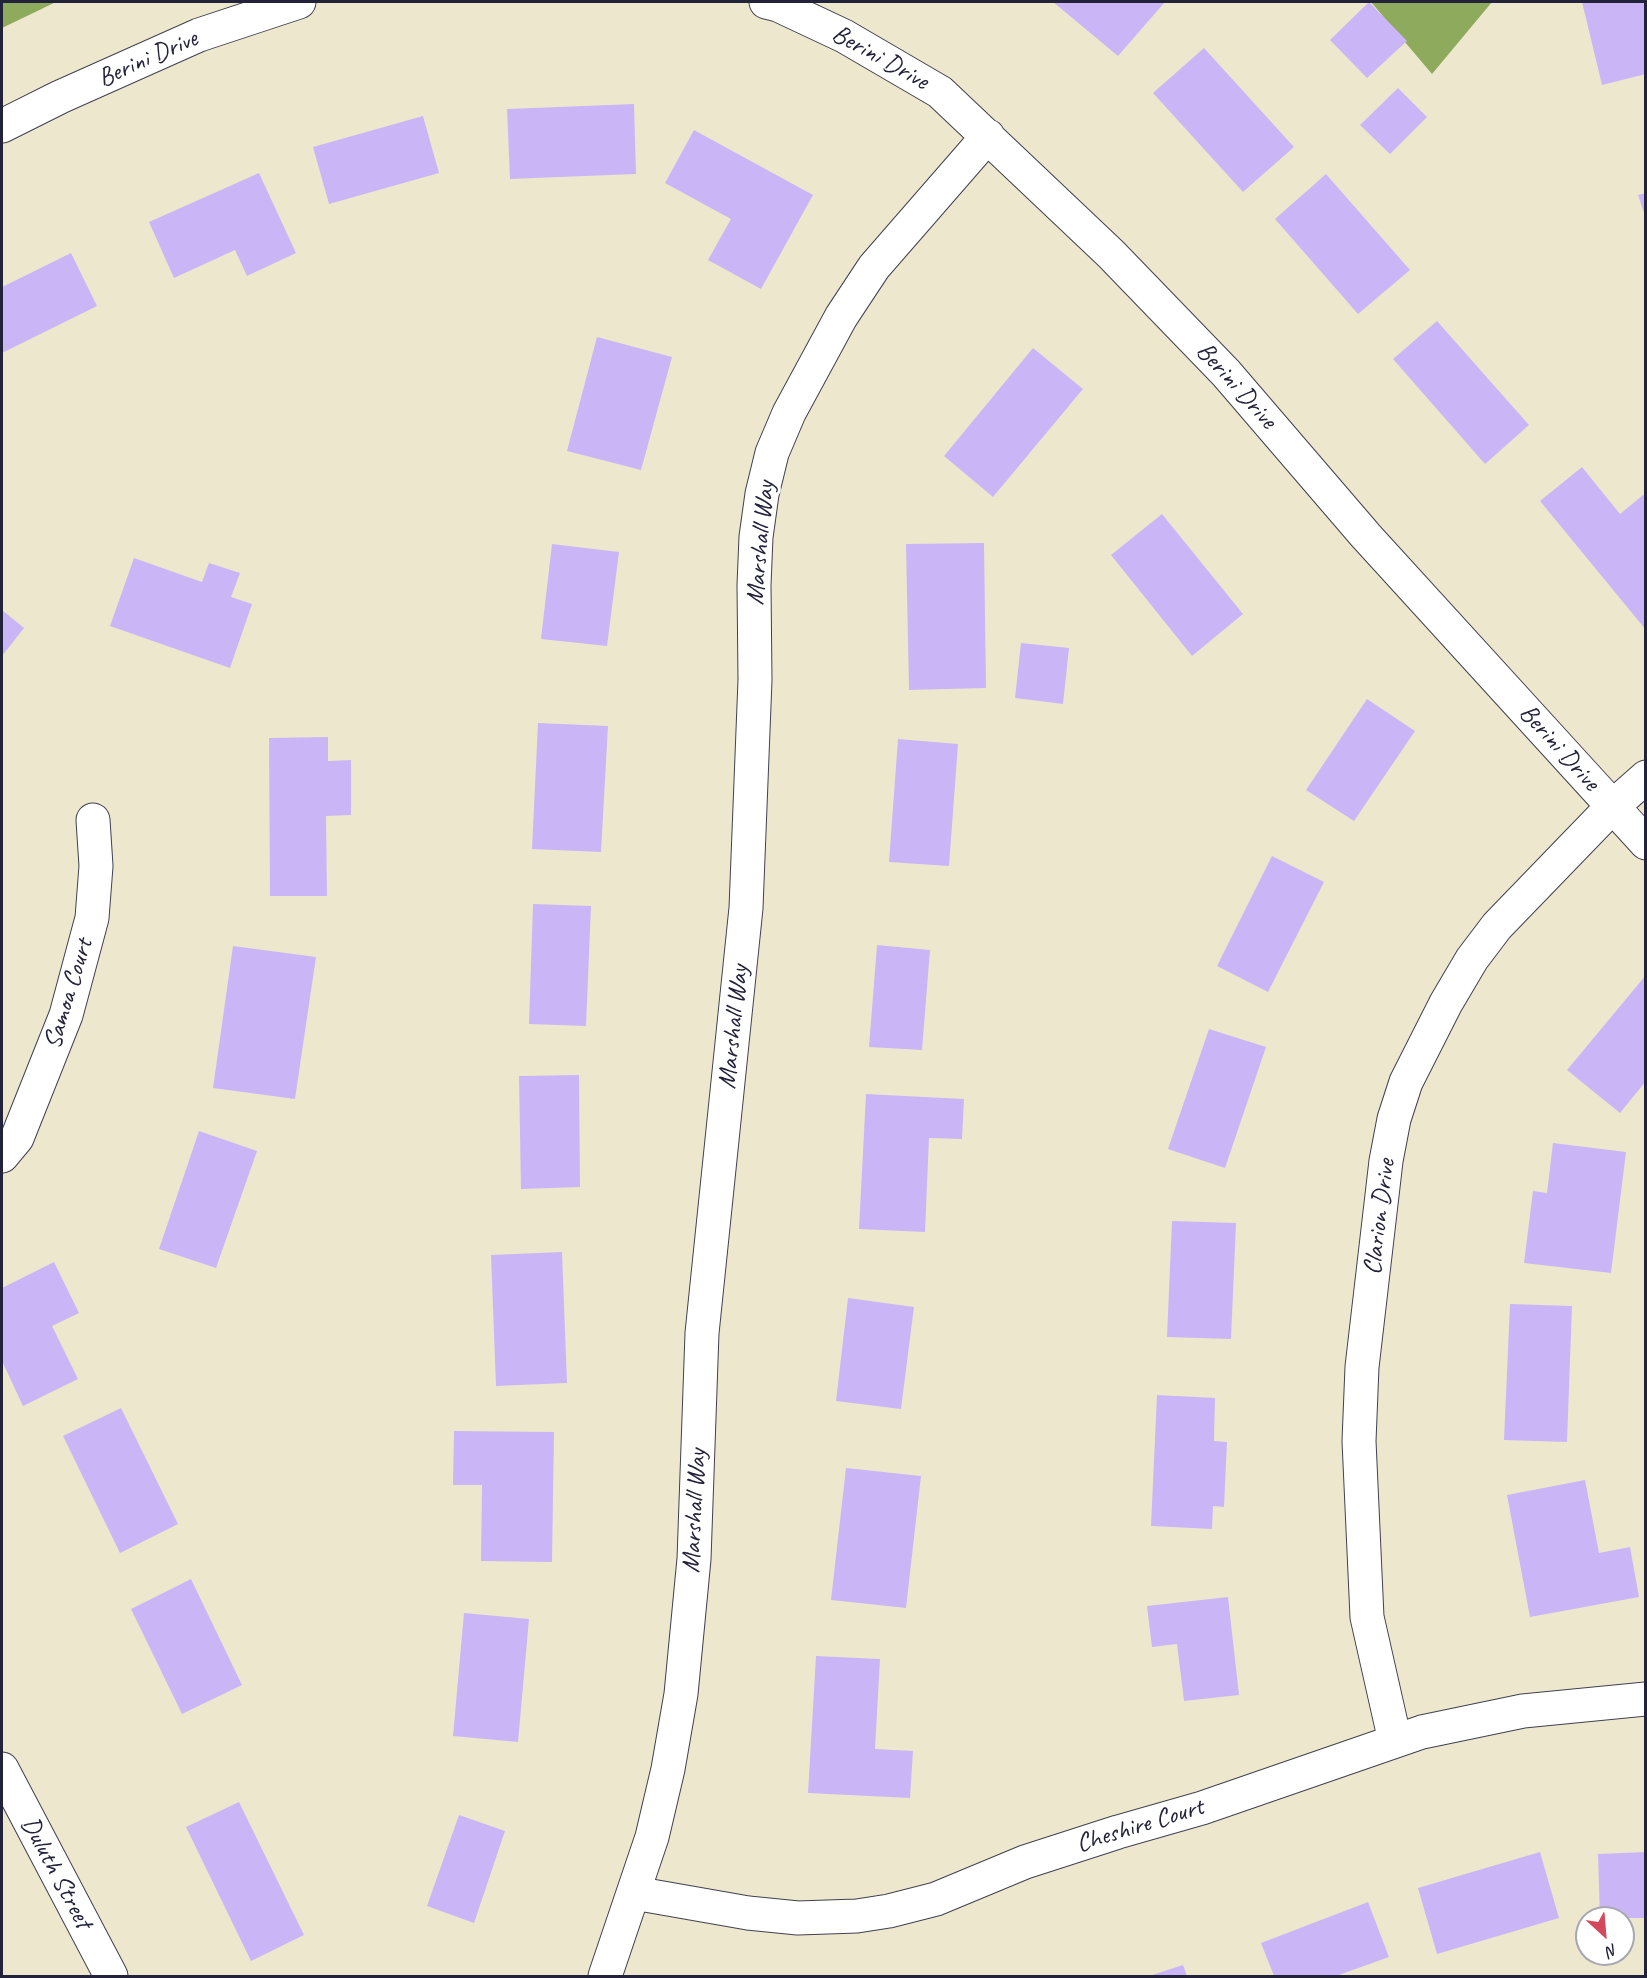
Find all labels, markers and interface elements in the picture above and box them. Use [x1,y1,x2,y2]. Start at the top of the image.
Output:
street label: Berini Drive [826,19,934,97]
street label: Berini Drive [93,23,203,95]
street label: Berini Drive [1189,336,1283,436]
street label: Marshall Way [740,480,782,606]
street label: Berini Drive [1512,698,1606,798]
street label: Samoa Court [37,935,101,1053]
street label: Marshall Way [712,964,756,1090]
street label: Clarion Drive [1357,1157,1403,1277]
street label: Marshall Way [676,1448,714,1574]
street label: Cheshire Court [1073,1792,1207,1860]
street label: Duluth Street [14,1812,98,1934]
north arrow [1575,1906,1635,1966]
text: N [1603,1939,1621,1962]

